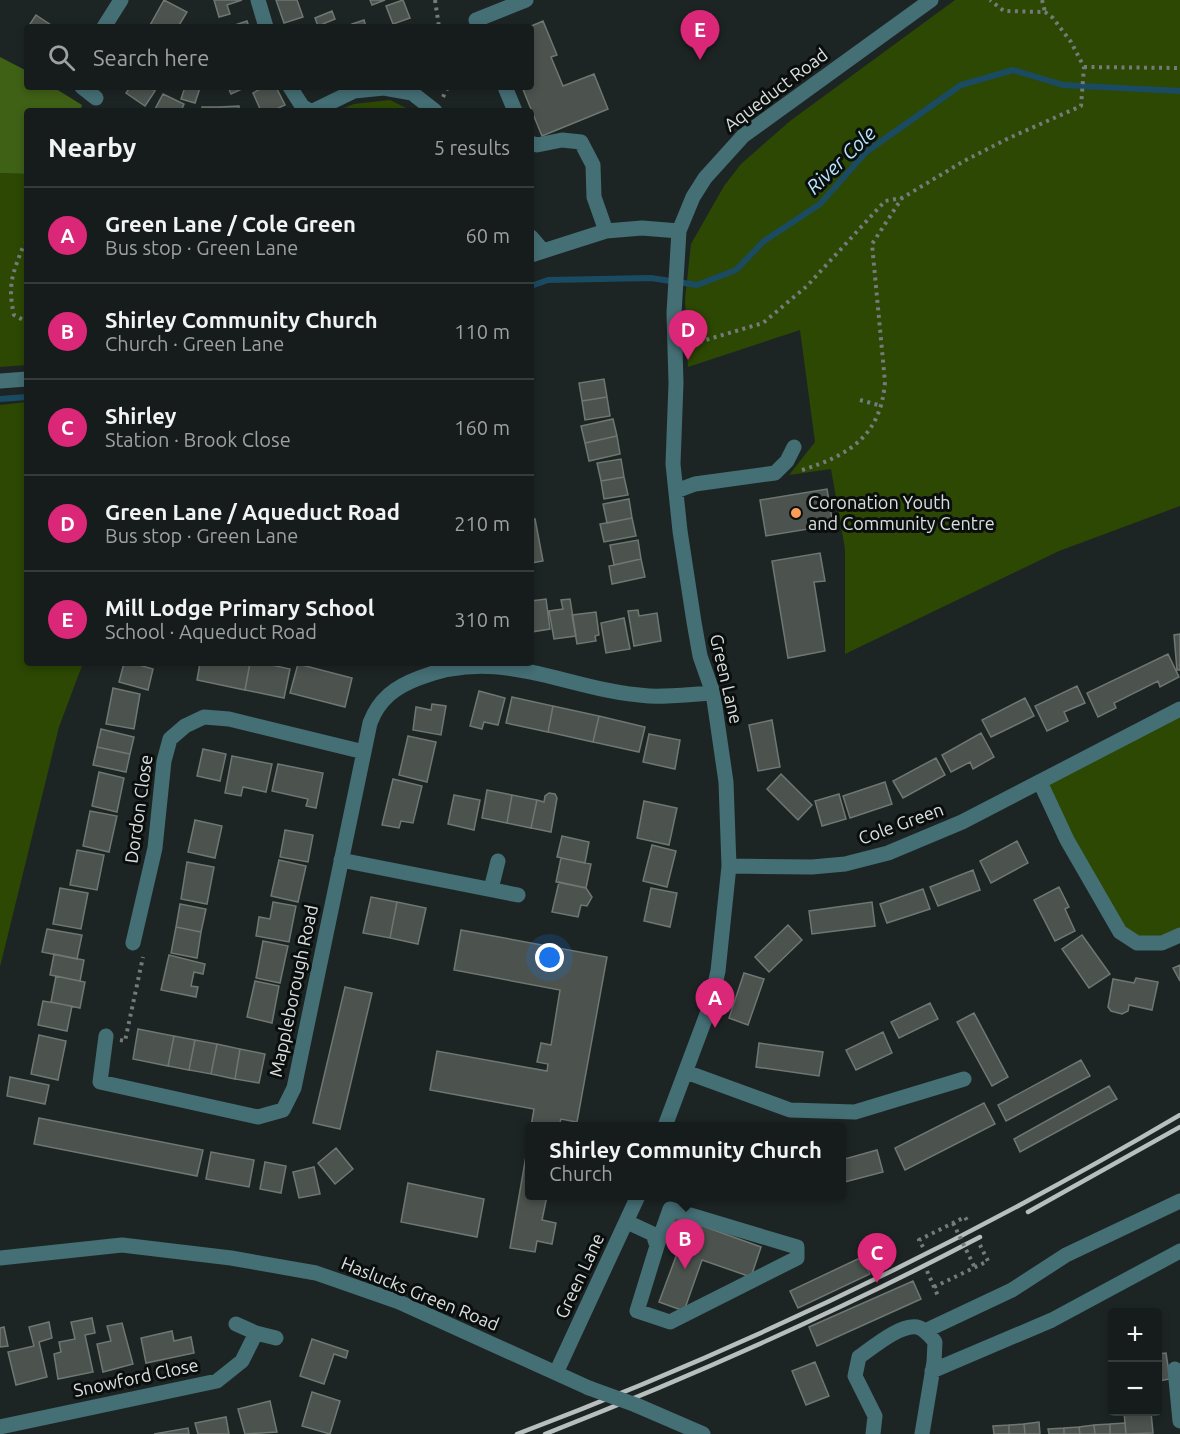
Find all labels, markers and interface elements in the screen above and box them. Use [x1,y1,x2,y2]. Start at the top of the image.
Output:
pin: E [680,10,720,60]
search box [24,24,534,90]
icon: search [45,41,78,74]
street label: Aqueduct Road [720,44,831,135]
text: Search here [93,45,209,70]
water label: River Cole [801,121,880,198]
text: Nearby [48,133,136,162]
text: 5 results [434,136,510,159]
text: Green Lane / Cole Green [105,211,356,236]
text: A [60,224,75,247]
text: 60 m [466,224,510,247]
text: Bus stop · Green Lane [105,236,298,259]
text: Shirley Community Church [105,307,378,332]
pin: D [668,310,708,360]
text: B [61,320,74,343]
text: 110 m [454,320,510,343]
text: Church · Green Lane [105,332,284,355]
text: Shirley [105,403,177,428]
text: C [61,416,74,439]
text: 160 m [454,416,510,439]
text: Station · Brook Close [105,428,291,451]
place label: Coronation Youth and Community Centre [808,492,995,533]
text: Green Lane / Aqueduct Road [105,499,400,524]
marker: Coronation Youth and Community Centre [789,506,803,520]
text: D [60,512,75,535]
text: 210 m [454,512,510,535]
text: Bus stop · Green Lane [105,524,298,547]
text: Mill Lodge Primary School [105,595,375,620]
text: E [62,608,73,631]
text: 310 m [454,608,510,631]
text: School · Aqueduct Road [105,620,317,643]
street label: Green Lane [707,632,747,726]
street label: Dordon Close [120,753,156,864]
street label: Cole Green [855,798,946,848]
street label: Mappleborough Road [265,903,321,1079]
your location [535,943,564,972]
pin: A [696,978,734,1028]
popup [525,1122,846,1200]
text: Shirley Community Church [549,1137,822,1162]
text: Church [549,1162,613,1185]
pin: B [666,1220,704,1269]
street label: Green Lane [551,1230,608,1321]
pin: C [858,1234,896,1283]
street label: Haslucks Green Road [339,1252,502,1334]
map controls [1108,1308,1162,1416]
button: + [1108,1308,1162,1362]
street label: Snowford Close [72,1354,200,1400]
button: − [1108,1362,1162,1416]

